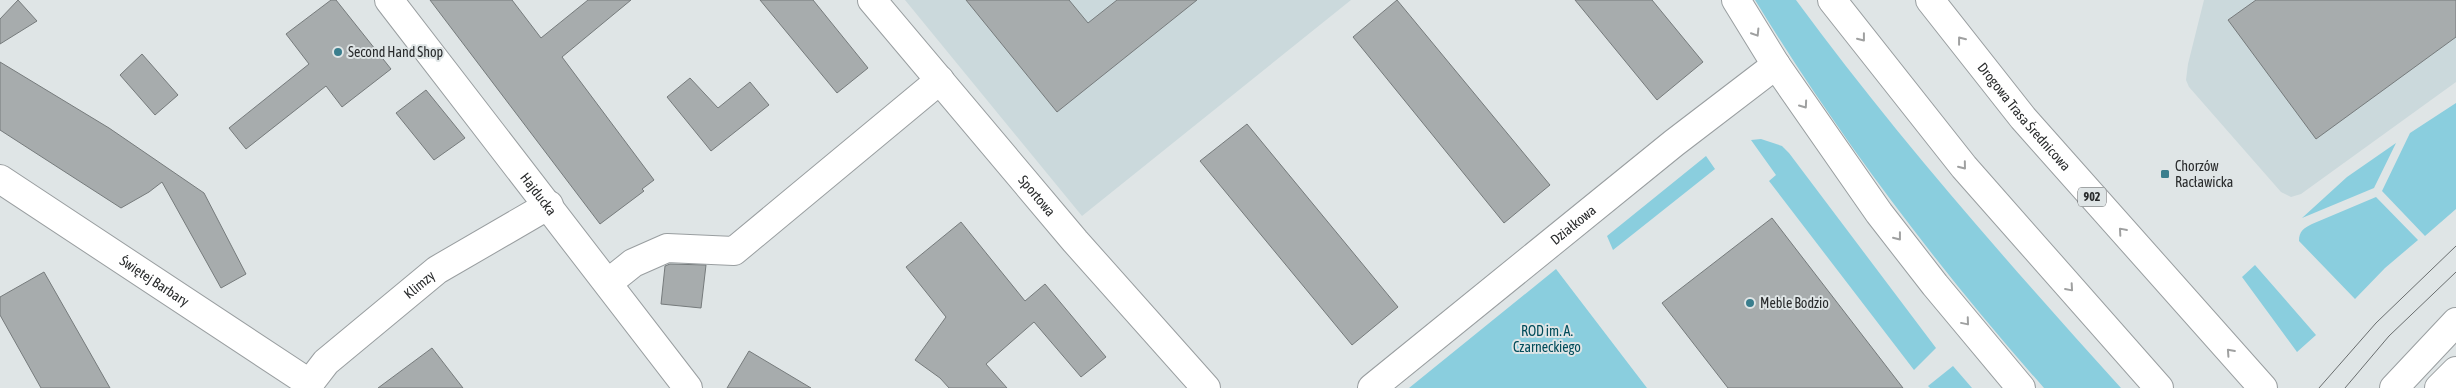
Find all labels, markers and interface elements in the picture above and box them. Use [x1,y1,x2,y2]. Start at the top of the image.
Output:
one-way arrow [1750,27,1759,36]
one-way arrow [1857,32,1865,41]
one-way arrow [1957,36,1966,45]
place label: Second Hand Shop [348,44,444,60]
marker: Second Hand Shop [332,46,344,58]
street label: Drogowa Trasa Średnicowa [1975,59,2074,174]
one-way arrow [1798,99,1807,109]
place label: Chorzów Racławicka [2175,158,2233,190]
one-way arrow [1957,160,1966,169]
marker: Chorzów Racławicka [2159,168,2171,180]
street label: Hajducka [517,170,560,218]
street label: Sportowa [1015,172,1059,219]
road number: 902 [2078,188,2106,206]
street label: Działkowa [1547,202,1599,248]
one-way arrow [2118,227,2127,236]
one-way arrow [1893,232,1902,241]
street label: Świętej Barbary [117,252,192,310]
street label: Klimzy [401,267,438,302]
one-way arrow [2064,283,2073,292]
place label: Meble Bodzio [1760,295,1829,311]
marker: Meble Bodzio [1744,297,1756,309]
one-way arrow [1961,317,1970,326]
park label: ROD im. A. Czarneckiego [1513,323,1581,355]
one-way arrow [2227,348,2236,357]

